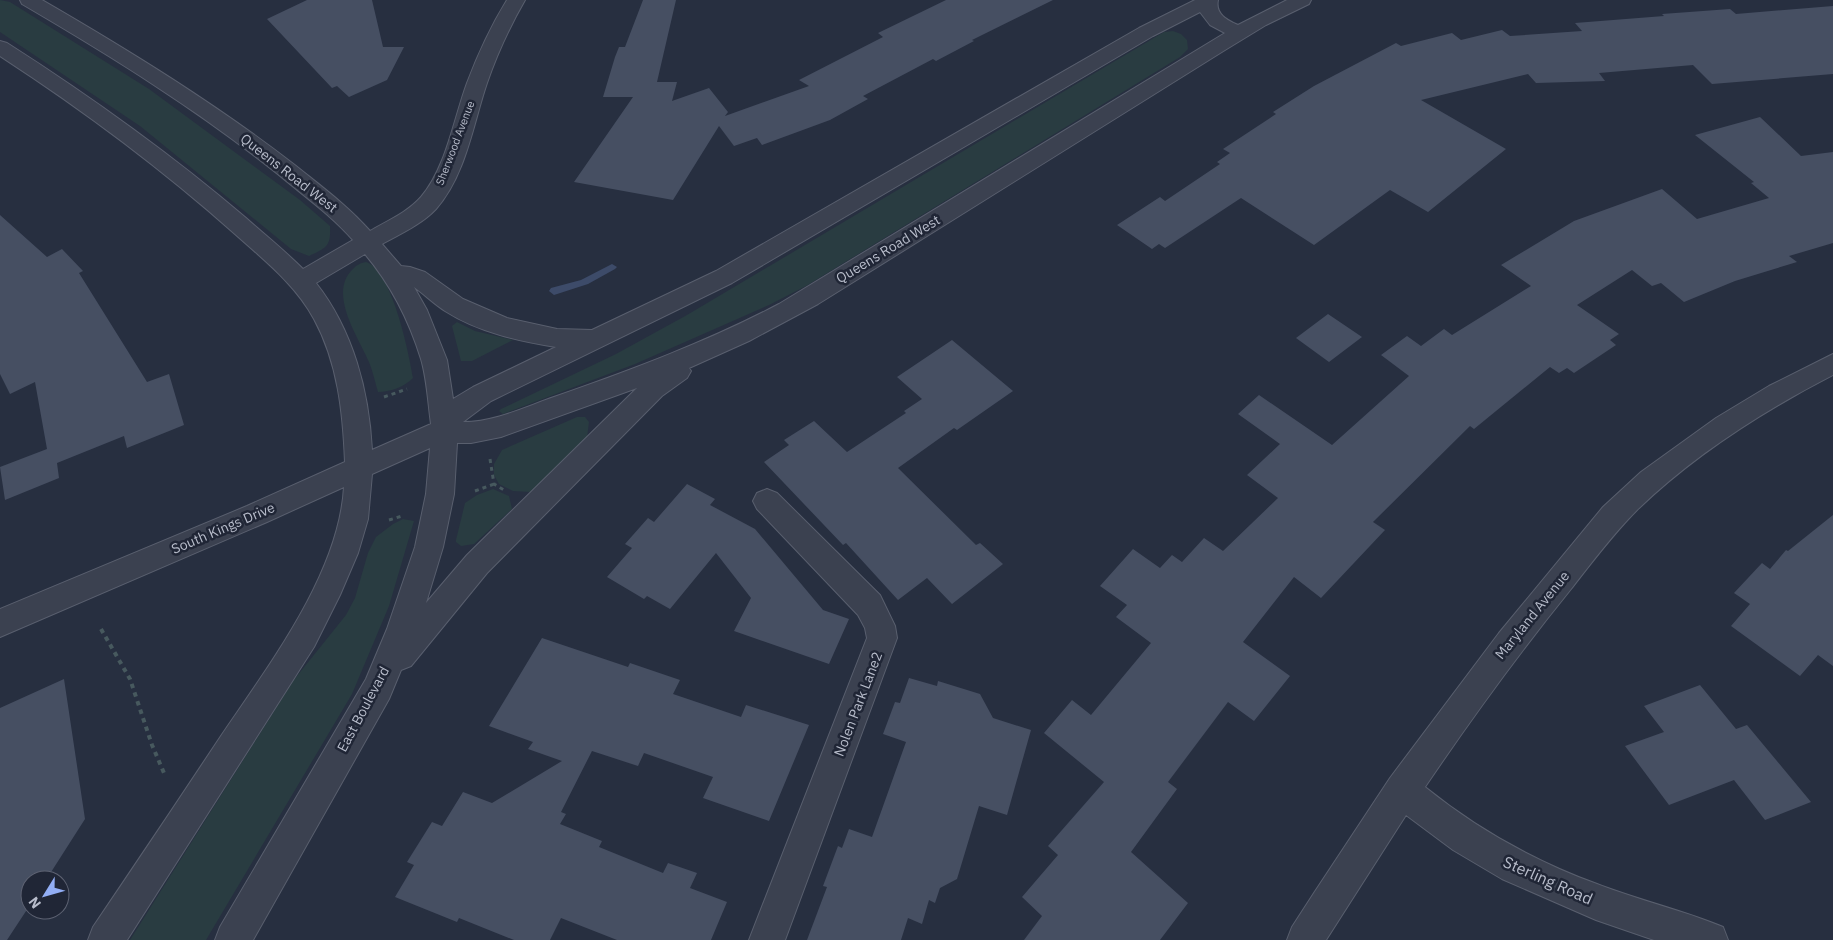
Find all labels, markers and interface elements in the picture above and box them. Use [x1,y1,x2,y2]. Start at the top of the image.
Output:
street label: Sherwood Avenue [432,99,478,187]
street label: Queens Road West [237,129,341,217]
street label: Queens Road West [833,211,943,287]
street label: South Kings Drive [169,498,278,558]
street label: Maryland Avenue [1491,567,1573,663]
street label: Nolen Park Lane2 [830,649,886,759]
street label: East Boulevard [333,663,393,755]
street label: Sterling Road [1500,851,1596,909]
north arrow [20,870,70,920]
text: N [24,893,45,912]

